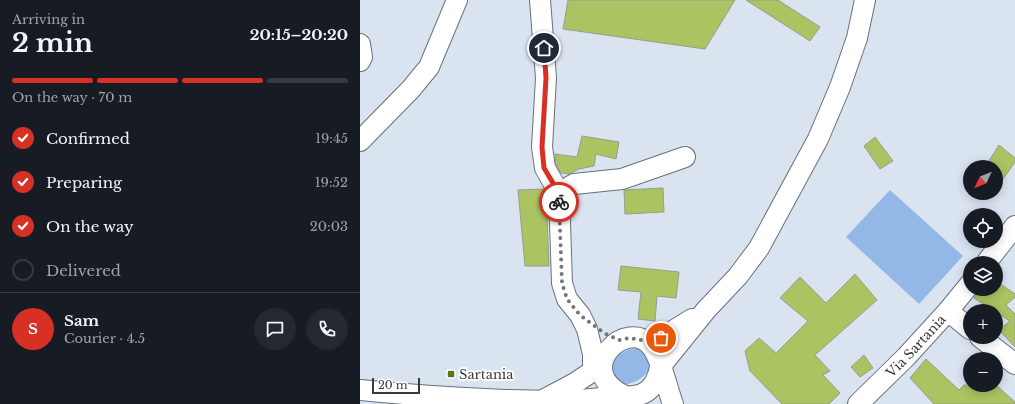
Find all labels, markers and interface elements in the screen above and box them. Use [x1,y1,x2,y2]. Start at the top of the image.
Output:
text: Arriving in [12,11,85,28]
text: 20:15–20:20 [250,25,348,44]
text: 2 min [12,27,93,59]
pin [527,31,561,65]
icon: home [533,37,555,59]
text: On the way · 70 m [12,89,132,106]
icon: check [12,127,34,149]
text: Confirmed [46,129,130,148]
text: 19:45 [315,130,348,147]
north arrow [963,160,1003,200]
map controls [963,160,1003,392]
icon: check [12,171,34,193]
text: Preparing [46,173,122,192]
text: 19:52 [315,174,348,191]
courier [539,182,579,222]
icon: bike [548,191,570,213]
button: locate [963,208,1003,248]
icon: check [12,215,34,237]
text: On the way [46,217,134,236]
text: 20:03 [310,218,348,235]
button: layers [963,256,1003,296]
text: Delivered [46,261,121,280]
button: + [963,304,1003,344]
button: chat [254,308,296,350]
button: phone [306,308,348,350]
text: Sam [64,311,99,330]
street label: Via Sartania [882,311,950,382]
text: S [28,319,38,338]
pin [644,321,678,355]
icon: bag [650,327,672,349]
text: Courier · 4.5 [64,330,145,347]
button: − [963,352,1003,392]
place label: Sartania [459,366,514,383]
marker: Sartania [446,369,456,379]
scale bar [372,376,420,395]
text: 20 m [378,378,408,392]

